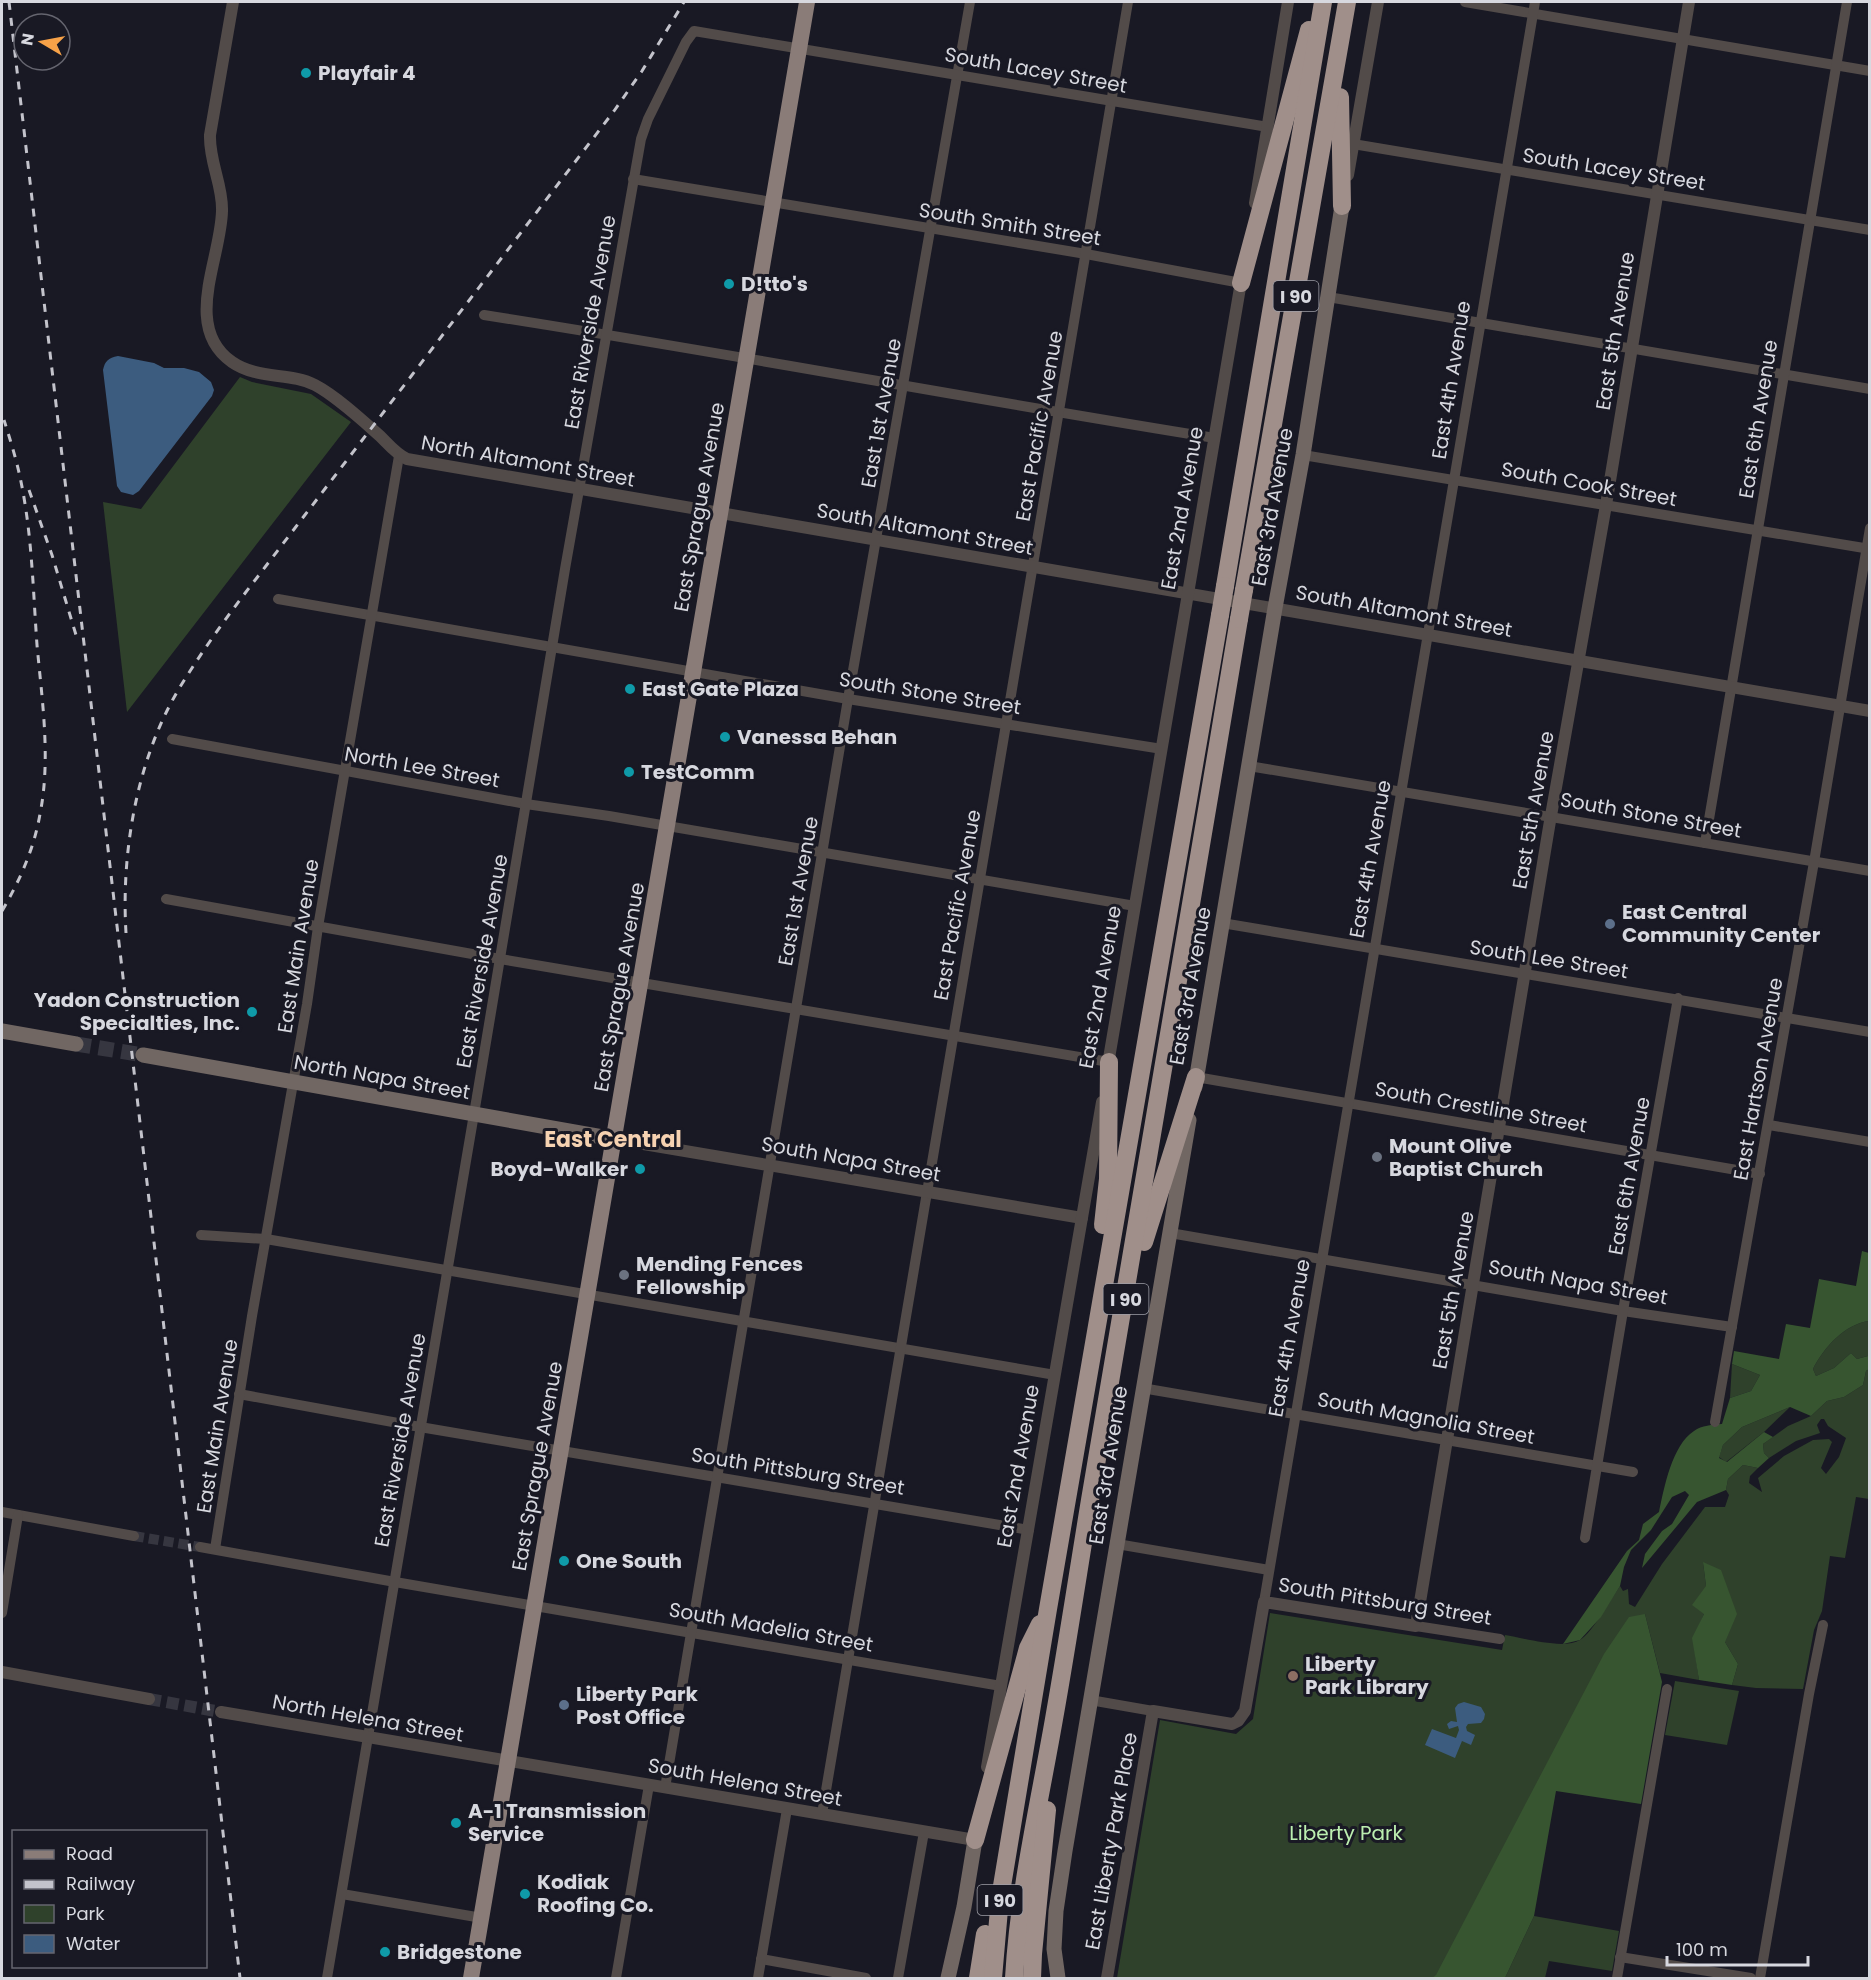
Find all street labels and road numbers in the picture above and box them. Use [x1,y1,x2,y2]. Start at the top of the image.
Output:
street label: South Lacey Street [943,40,1129,100]
street label: South Lacey Street [1521,141,1707,197]
street label: South Smith Street [917,196,1103,252]
street label: East Riverside Avenue [557,213,623,431]
street label: East 5th Avenue [1589,250,1641,412]
road number: I 90 [1274,281,1318,311]
street label: East 4th Avenue [1425,299,1477,461]
street label: East Pacific Avenue [1008,328,1070,524]
street label: East 1st Avenue [854,336,908,490]
street label: East 6th Avenue [1732,338,1784,500]
street label: East Sprague Avenue [667,400,731,614]
street label: East 2nd Avenue [1154,424,1210,592]
street label: East 3rd Avenue [1244,426,1300,588]
street label: North Altamont Street [419,428,637,494]
street label: South Cook Street [1499,455,1679,513]
street label: South Altamont Street [815,496,1035,562]
street label: South Altamont Street [1294,578,1514,644]
street label: South Stone Street [837,665,1023,721]
street label: East 5th Avenue [1505,729,1561,891]
street label: North Lee Street [342,740,502,794]
street label: East 4th Avenue [1342,778,1398,940]
street label: South Stone Street [1558,785,1744,845]
street label: East Pacific Avenue [926,807,988,1003]
street label: East 1st Avenue [771,814,825,968]
street label: East Riverside Avenue [449,852,515,1070]
street label: East Main Avenue [270,857,326,1035]
street label: East Sprague Avenue [587,880,651,1094]
street label: East 2nd Avenue [1072,903,1128,1071]
street label: East 3rd Avenue [1162,905,1218,1067]
street label: South Lee Street [1468,933,1630,985]
street label: East Hartson Avenue [1726,975,1790,1183]
street label: North Napa Street [292,1048,472,1106]
street label: South Crestline Street [1373,1075,1589,1139]
street label: East 6th Avenue [1601,1095,1657,1257]
street label: South Napa Street [759,1129,943,1189]
street label: East 5th Avenue [1425,1209,1481,1371]
street label: South Napa Street [1486,1252,1670,1312]
street label: East 4th Avenue [1261,1257,1317,1419]
road number: I 90 [1104,1284,1148,1314]
street label: East Riverside Avenue [367,1331,433,1549]
street label: East Main Avenue [189,1337,245,1515]
street label: East Sprague Avenue [505,1359,569,1573]
street label: East 2nd Avenue [990,1382,1046,1550]
street label: East 3rd Avenue [1082,1384,1134,1546]
street label: South Magnolia Street [1315,1385,1537,1451]
street label: South Pittsburg Street [689,1440,907,1502]
street label: South Pittsburg Street [1276,1570,1494,1632]
street label: South Madelia Street [667,1595,875,1659]
street label: North Helena Street [270,1687,466,1749]
street label: East Liberty Park Place [1078,1730,1144,1952]
street label: South Helena Street [646,1751,844,1813]
road number: I 90 [978,1885,1022,1915]

